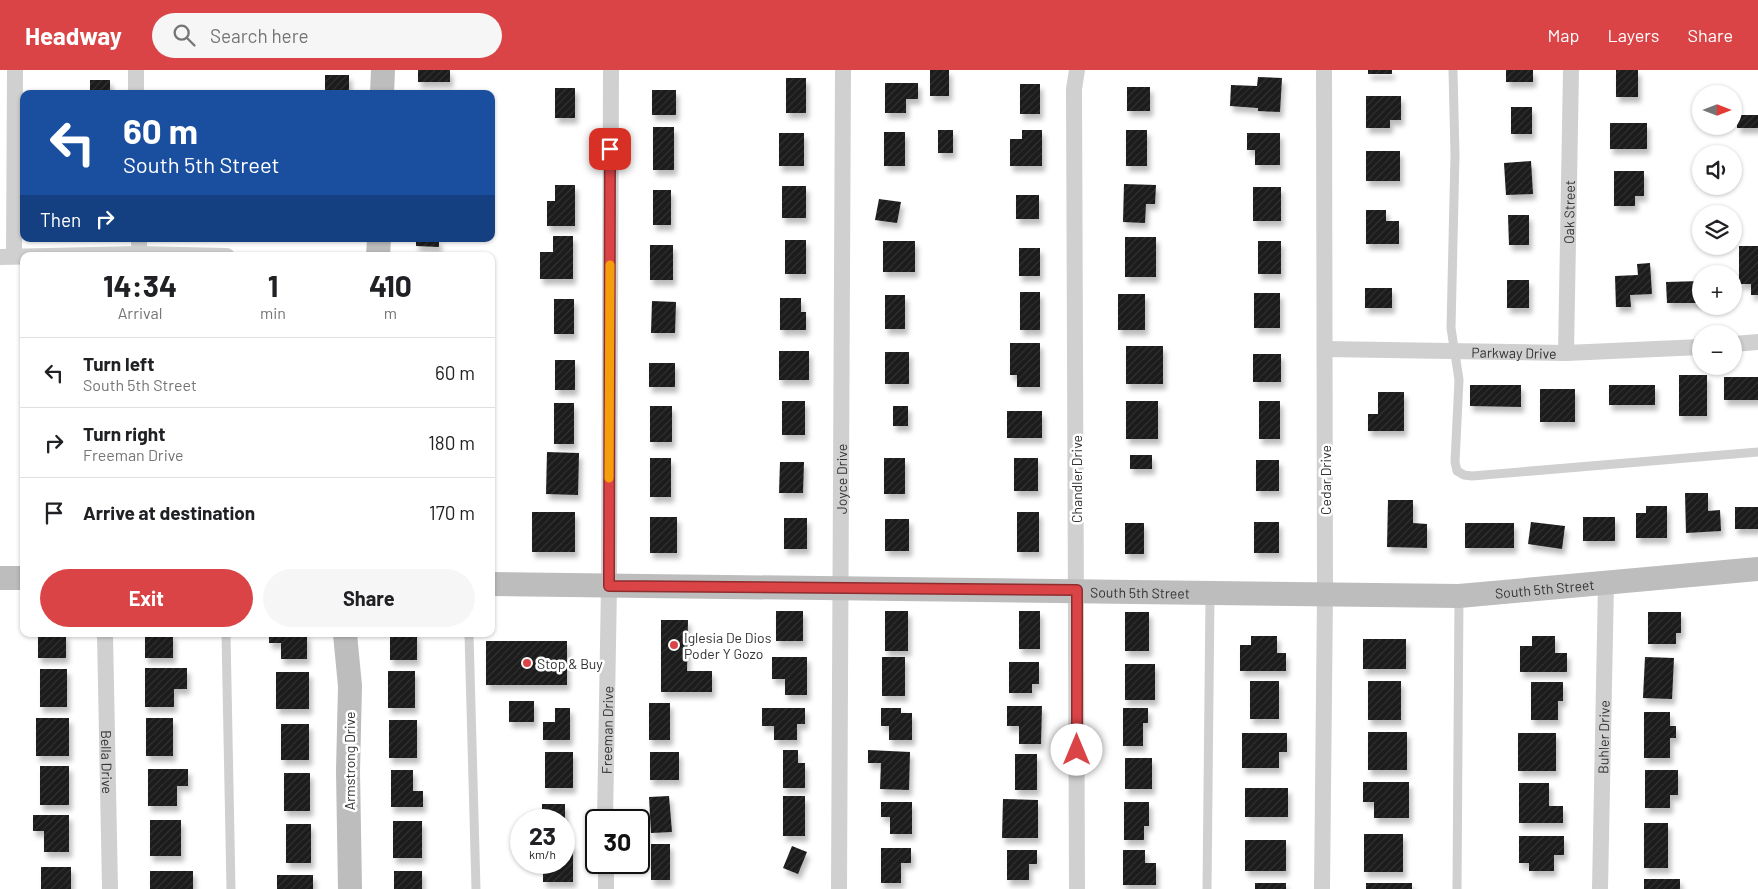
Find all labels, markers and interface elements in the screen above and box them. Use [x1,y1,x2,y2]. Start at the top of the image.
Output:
search box [152,13,502,58]
text: Headway [25,21,122,50]
icon: search [170,21,198,49]
text: Search here [210,24,309,47]
text: Map [1547,24,1579,46]
text: Layers [1607,24,1660,46]
text: Share [1688,24,1733,46]
north arrow [1692,85,1742,135]
map controls [1692,85,1742,375]
text: 60 m [123,109,198,151]
icon: left [40,110,105,175]
pin [589,128,631,170]
icon: arrive [596,135,624,163]
button: sound [1692,145,1742,195]
text: South 5th Street [123,151,280,177]
street label: Oak Street [1559,180,1578,244]
icon: right [91,205,119,233]
button: layers [1692,205,1742,255]
text: Then [40,208,81,231]
button: + [1692,265,1742,315]
text: 14:34 [103,267,177,303]
text: 1 [268,267,278,303]
text: 410 [369,267,412,303]
text: Arrival [118,303,162,322]
text: min [260,303,286,322]
text: m [384,303,397,322]
button: − [1692,325,1742,375]
street label: Parkway Drive [1471,343,1557,361]
text: Turn left [83,352,154,375]
icon: left [40,359,68,387]
text: 60 m [435,361,475,384]
text: South 5th Street [83,375,197,394]
text: Turn right [83,422,165,445]
icon: right [40,429,68,457]
text: 180 m [428,431,475,454]
street label: Chandler Drive [1068,435,1085,523]
street label: Joyce Drive [832,444,850,514]
text: Freeman Drive [83,445,184,464]
street label: Cedar Drive [1317,445,1334,515]
icon: arrive [40,499,68,527]
text: Arrive at destination [83,501,255,524]
text: 170 m [429,501,475,524]
button: Exit [40,569,253,627]
button: Share [263,569,475,627]
street label: South 5th Street [1494,575,1595,601]
street label: South 5th Street [1090,583,1190,601]
place label: Iglesia De Dios Poder Y Gozo [684,629,772,662]
marker: Iglesia De Dios Poder Y Gozo [668,639,680,651]
place label: Stop & Buy [537,655,603,672]
marker: Stop & Buy [521,657,533,669]
street label: Freeman Drive [597,686,616,774]
street label: Buhler Drive [1594,700,1612,774]
street label: Armstrong Drive [341,712,358,810]
position arrow [1050,723,1102,775]
street label: Bella Drive [98,730,117,794]
speed limit sign: 30 [585,809,650,874]
text: 23 [529,820,556,850]
text: km/h [529,847,556,861]

